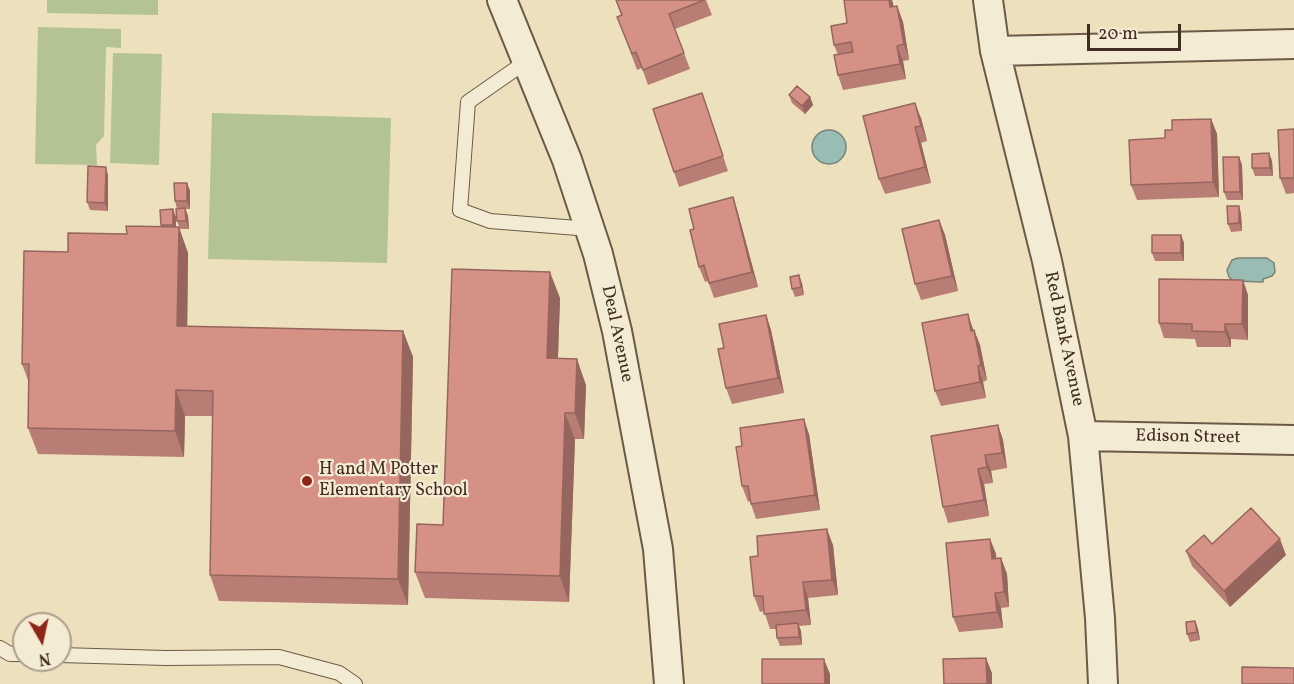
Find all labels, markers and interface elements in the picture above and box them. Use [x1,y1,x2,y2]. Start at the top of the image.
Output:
scale bar [1090,12,1184,50]
text: 20 m [1098,22,1138,47]
street label: Red Bank Avenue [1038,270,1088,408]
street label: Deal Avenue [595,284,637,384]
street label: Edison Street [1135,426,1241,450]
place label: H and M Potter Elementary School [319,460,468,502]
marker: H and M Potter Elementary School [300,474,314,488]
north arrow [12,612,72,672]
text: N [37,646,52,670]

